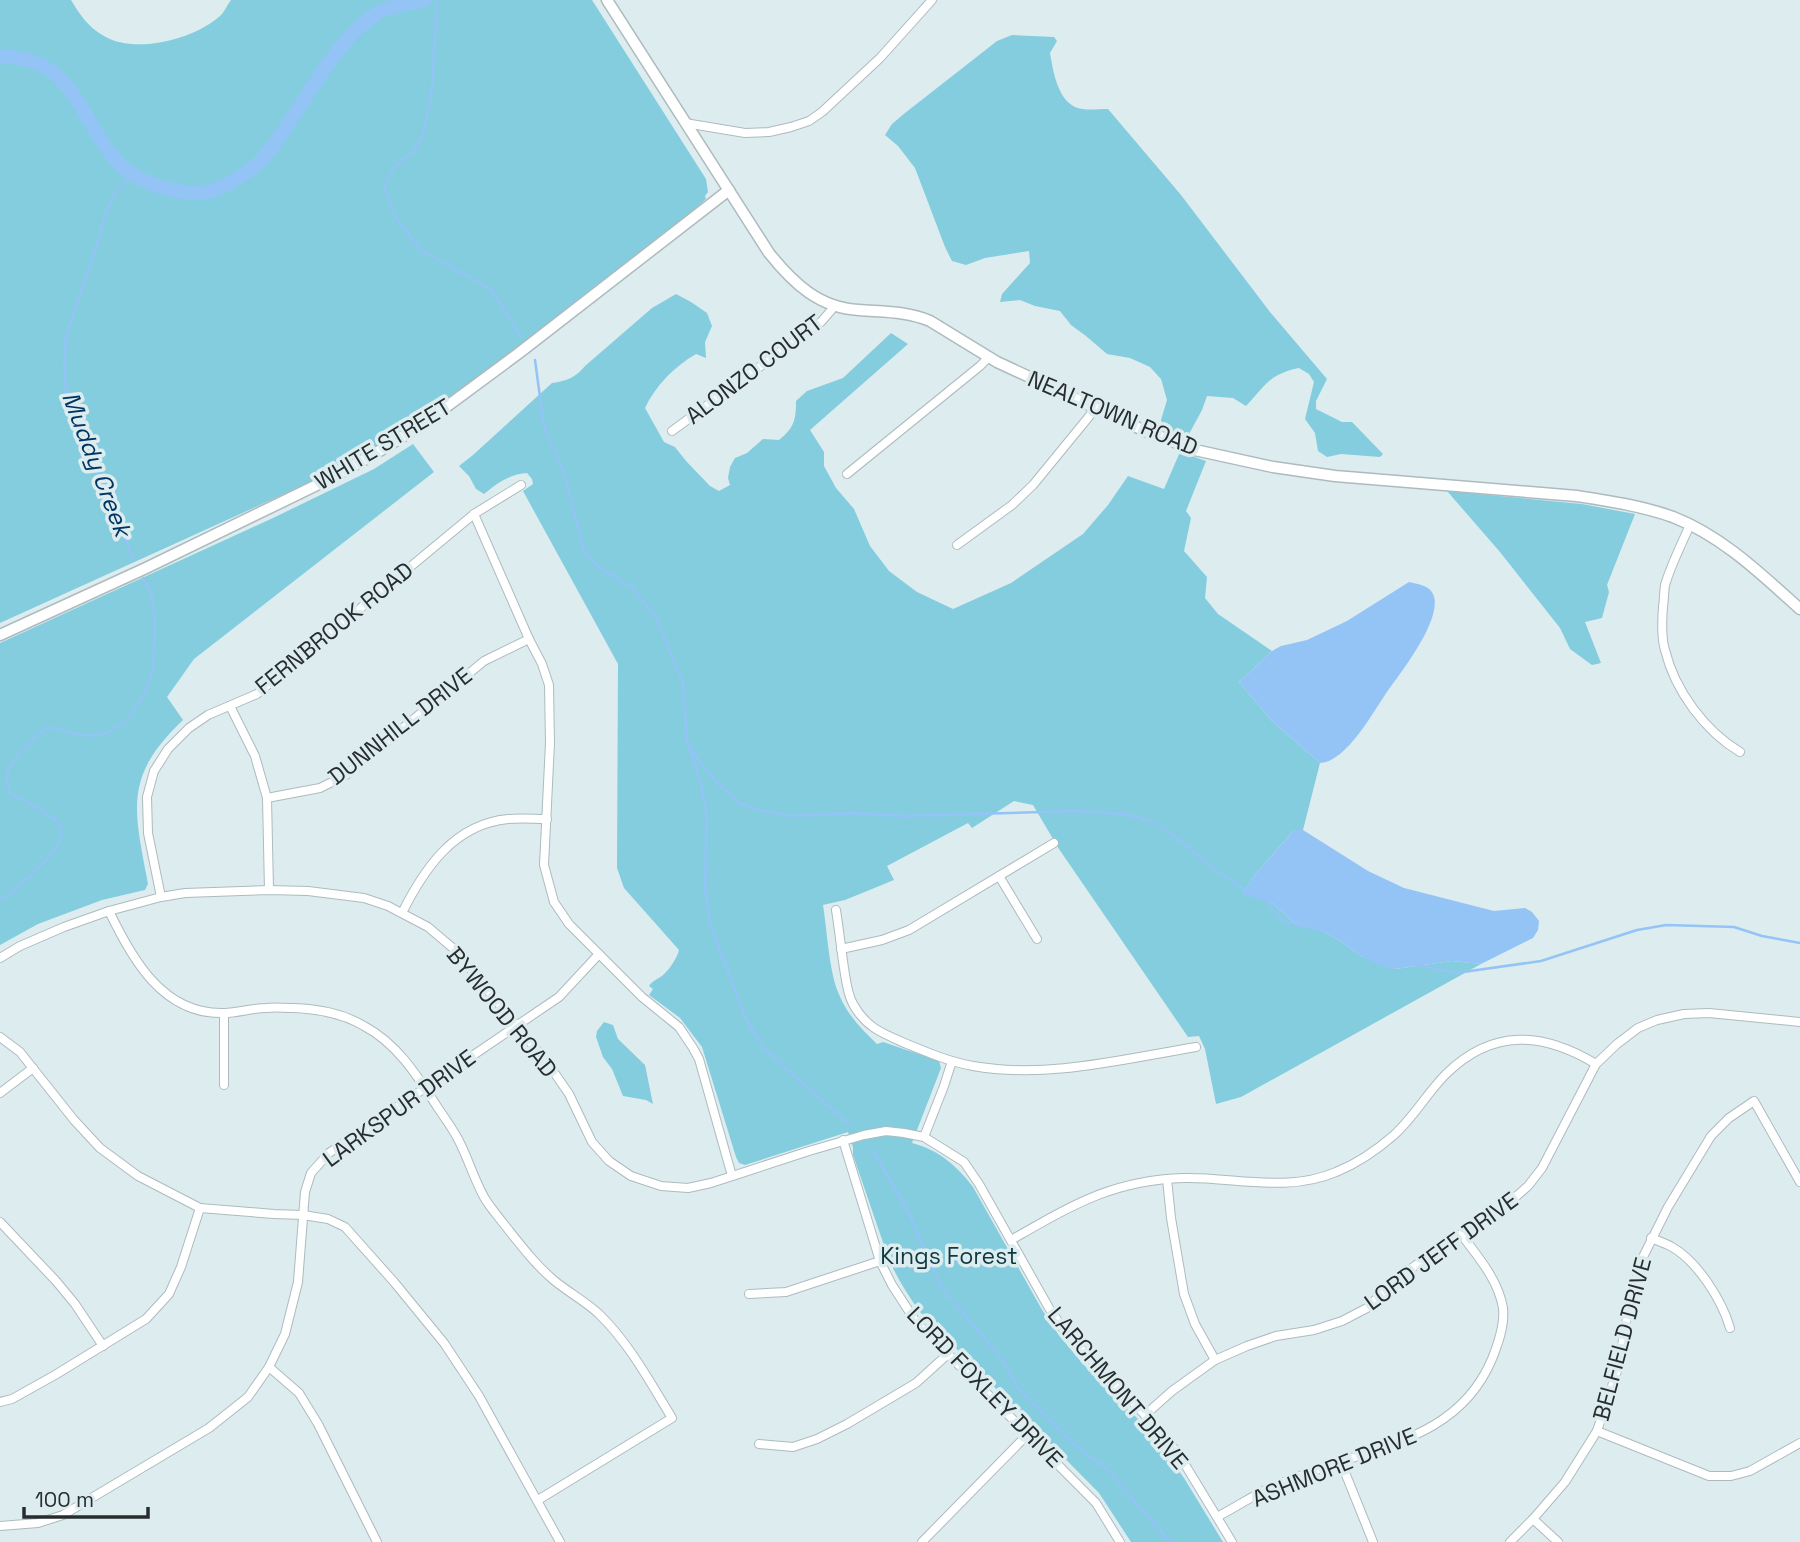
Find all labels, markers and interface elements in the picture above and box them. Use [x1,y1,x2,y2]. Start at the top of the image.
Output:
street label: ALONZO COURT [679,307,829,431]
street label: NEALTOWN ROAD [1023,364,1203,462]
water label: Muddy Creek [55,387,140,544]
street label: WHITE STREET [309,391,457,497]
street label: FERNBROOK ROAD [249,555,419,701]
street label: DUNNHILL DRIVE [322,660,478,792]
street label: BYWOOD ROAD [440,941,564,1083]
street label: LARKSPUR DRIVE [317,1042,481,1174]
street label: LORD JEFF DRIVE [1358,1185,1524,1317]
park label: Kings Forest [880,1241,1018,1271]
street label: BELFIELD DRIVE [1586,1254,1658,1424]
street label: LORD FOXLEY DRIVE [900,1300,1070,1474]
street label: LARCHMONT DRIVE [1041,1300,1195,1476]
street label: ASHMORE DRIVE [1247,1420,1421,1514]
scale bar [24,1476,149,1520]
text: 100 m [35,1486,94,1513]

